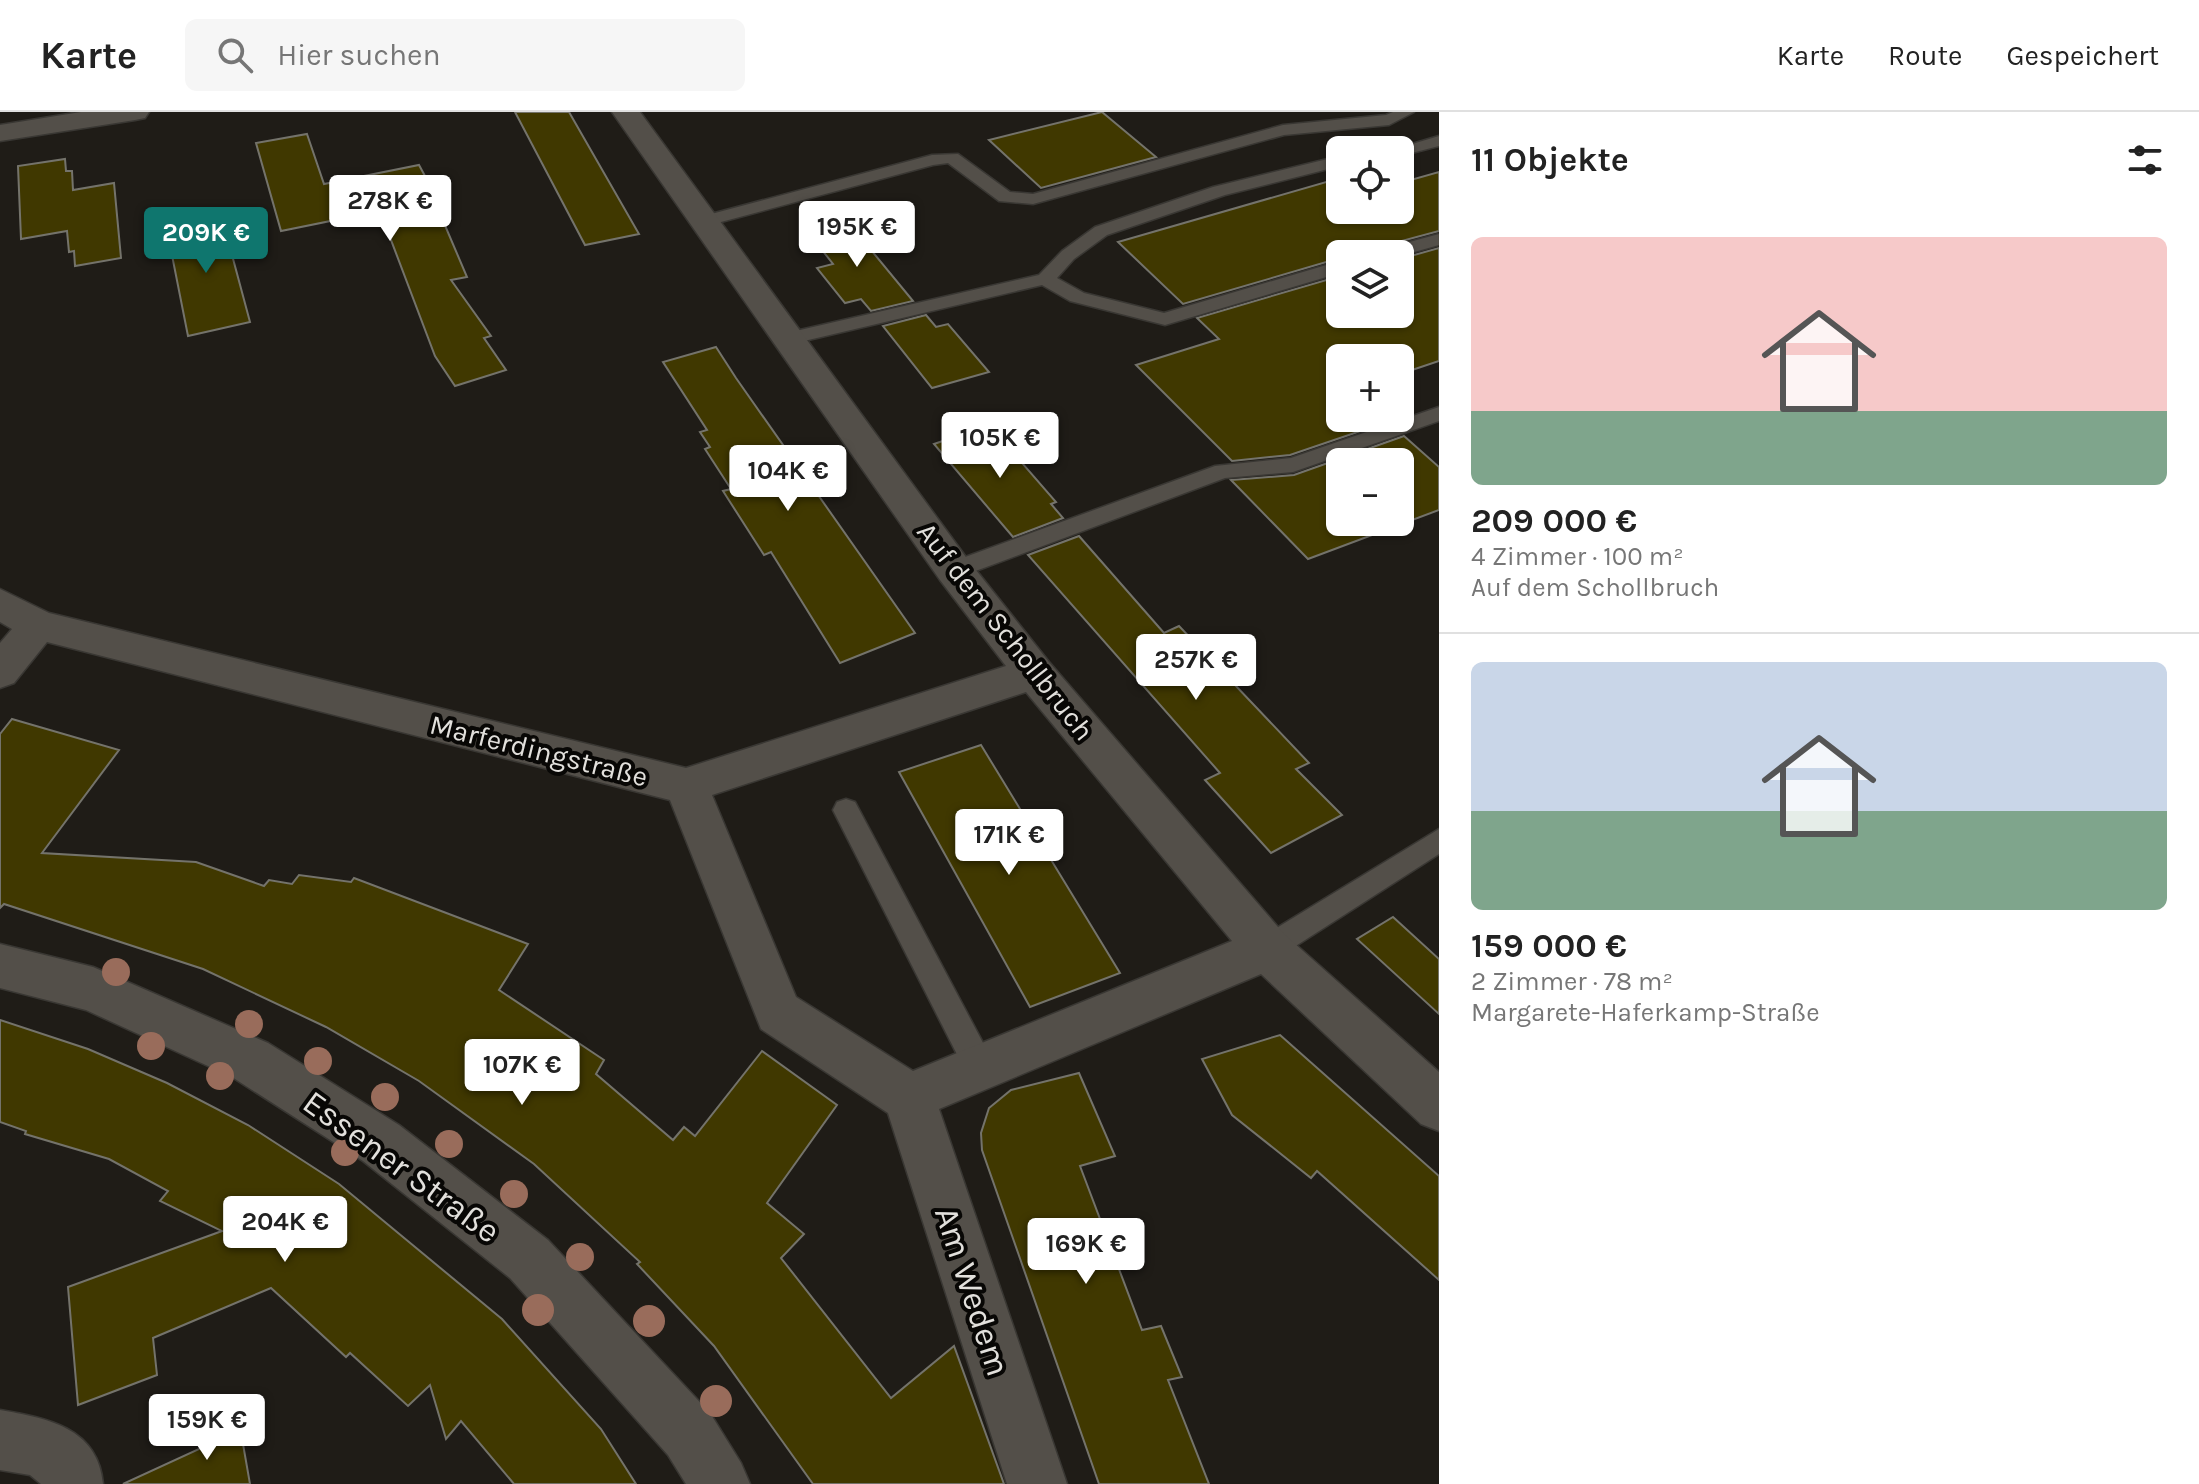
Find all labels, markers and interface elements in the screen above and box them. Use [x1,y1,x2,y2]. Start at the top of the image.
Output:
search box [185,19,745,91]
text: Karte [40,33,137,78]
icon: search [213,33,257,77]
text: Hier suchen [277,37,441,73]
text: Karte [1777,39,1844,72]
text: Route [1888,39,1962,72]
text: Gespeichert [2006,39,2159,72]
map controls [1326,136,1414,536]
button: locate [1326,136,1414,224]
icon: filters [2123,138,2167,182]
text: 11 Objekte [1471,140,1629,180]
pin: 278K € [325,175,455,243]
text: 278K € [347,185,433,216]
pin: 195K € [792,201,922,269]
pin: 209K € [141,207,271,275]
text: 195K € [817,211,897,242]
text: 209K € [162,217,250,248]
button: layers [1326,240,1414,328]
icon: home [1747,289,1891,433]
button: + [1326,344,1414,432]
pin: 105K € [935,412,1065,480]
text: 105K € [960,422,1040,453]
pin: 104K € [723,445,853,513]
button: − [1326,448,1414,536]
text: 104K € [747,455,829,486]
text: 209 000 € [1471,501,1637,541]
street label: Auf dem Schollbruch [910,516,1101,747]
text: 4 Zimmer · 100 m² [1471,541,1684,572]
text: Auf dem Schollbruch [1471,572,1719,603]
pin: 257K € [1131,634,1261,702]
text: 257K € [1154,644,1238,675]
street label: Marferdingstraße [427,707,651,794]
icon: home [1747,714,1891,858]
pin: 171K € [944,809,1074,877]
text: 171K € [973,819,1045,850]
text: 159 000 € [1471,926,1627,966]
text: 2 Zimmer · 78 m² [1471,966,1673,997]
text: Margarete-Haferkamp-Straße [1471,997,1820,1028]
pin: 107K € [457,1039,587,1107]
text: 107K € [483,1049,561,1080]
street label: Essener Straße [295,1082,508,1252]
pin: 204K € [220,1196,350,1264]
street label: Am Wedem [926,1202,1018,1381]
text: 204K € [241,1206,329,1237]
pin: 169K € [1021,1218,1151,1286]
text: 169K € [1046,1228,1126,1259]
pin: 159K € [142,1394,272,1462]
text: 159K € [167,1404,247,1435]

